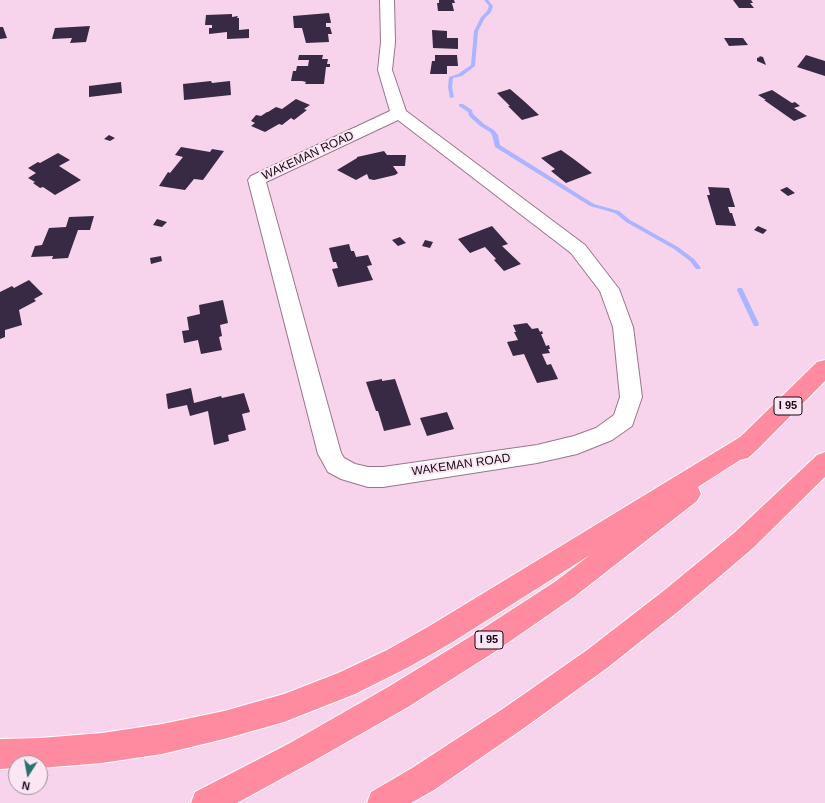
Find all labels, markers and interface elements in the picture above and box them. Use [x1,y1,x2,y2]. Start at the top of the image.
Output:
street label: WAKEMAN ROAD [260,128,356,184]
road number: I 95 [774,397,802,415]
street label: WAKEMAN ROAD [411,451,511,479]
road number: I 95 [475,631,503,649]
north arrow [8,755,48,795]
text: N [21,779,31,792]

